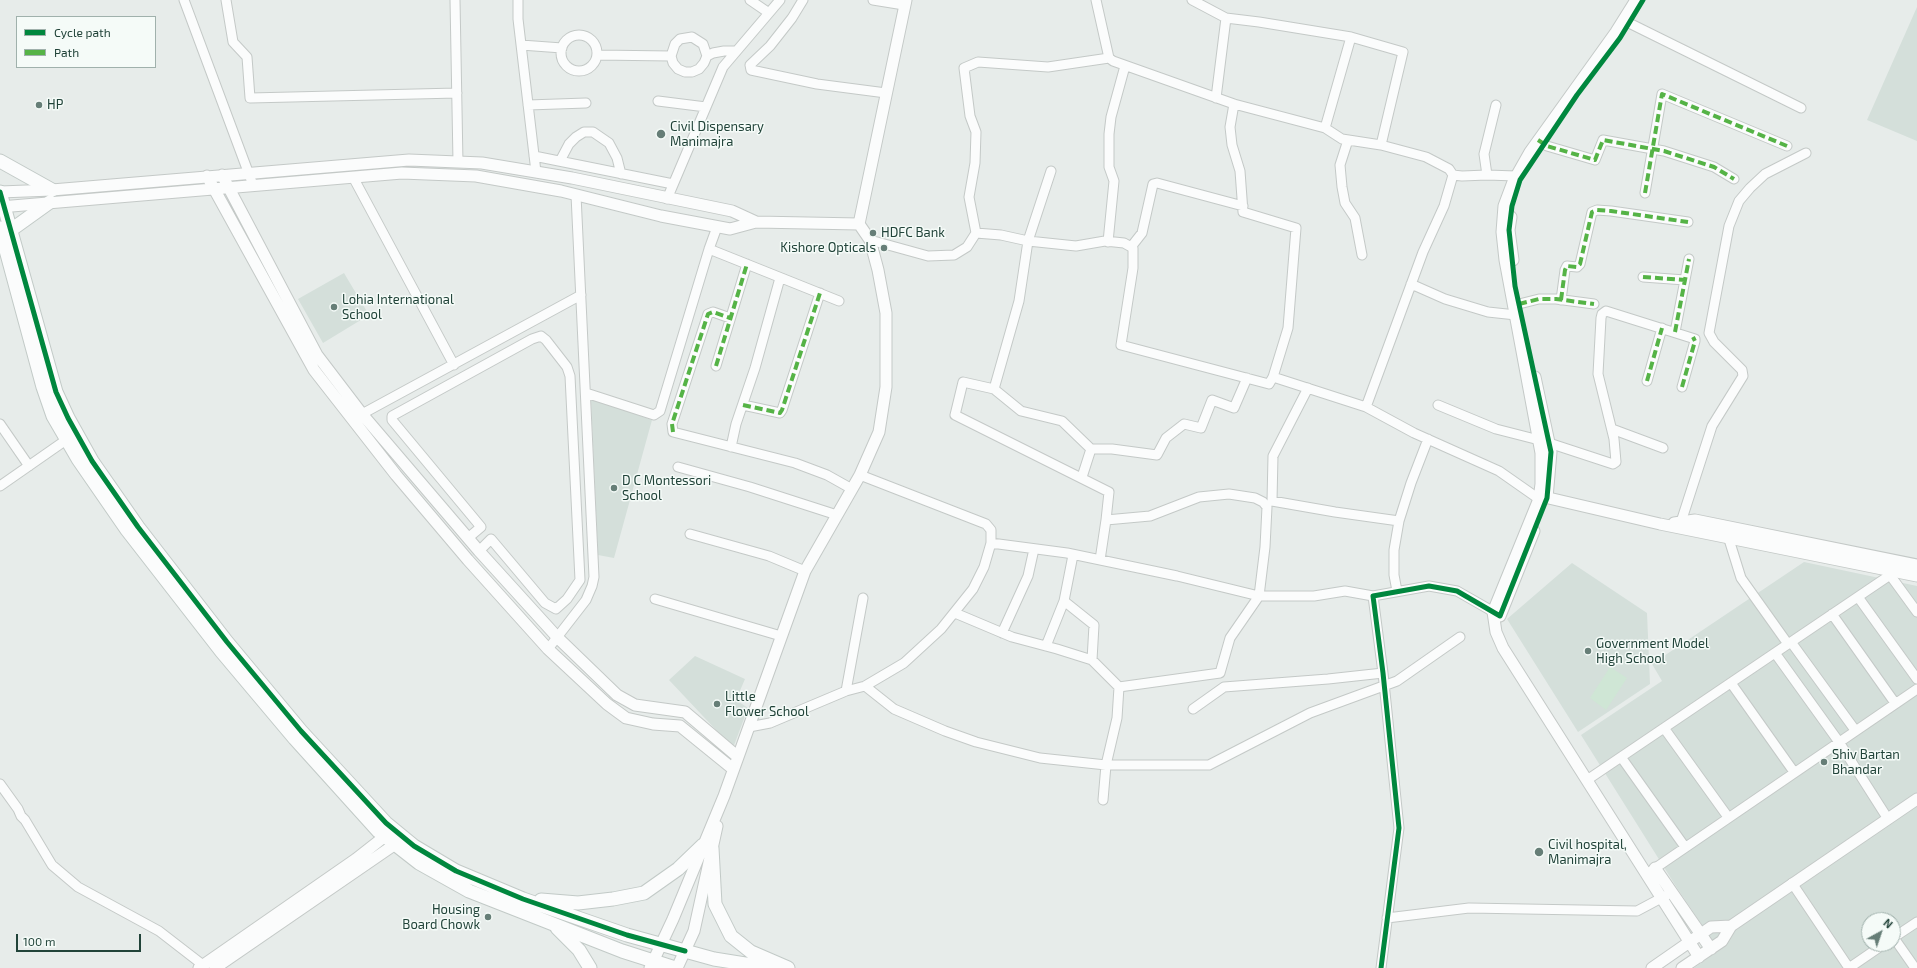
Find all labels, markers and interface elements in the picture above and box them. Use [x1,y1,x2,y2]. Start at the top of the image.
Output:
legend [16,16,156,68]
text: Cycle path [54,25,111,39]
text: Path [54,45,79,59]
place label: HP [47,97,63,113]
marker: HP [34,100,44,110]
place label: Civil Dispensary Manimajra [670,119,764,150]
marker: Civil Dispensary Manimajra [655,128,667,140]
place label: HDFC Bank [881,225,945,241]
marker: HDFC Bank [868,228,878,238]
place label: Kishore Opticals [780,240,876,256]
marker: Kishore Opticals [879,243,889,253]
place label: Lohia International School [342,292,454,323]
marker: Lohia International School [329,302,339,312]
place label: D C Montessori School [622,473,711,504]
marker: D C Montessori School [609,483,619,493]
place label: Government Model High School [1596,636,1709,667]
marker: Government Model High School [1583,646,1593,656]
place label: Little Flower School [725,689,809,720]
marker: Little Flower School [712,699,722,709]
place label: Shiv Bartan Bhandar [1832,747,1900,778]
marker: Shiv Bartan Bhandar [1819,757,1829,767]
place label: Civil hospital, Manimajra [1548,837,1627,868]
marker: Civil hospital, Manimajra [1533,846,1545,858]
place label: Housing Board Chowk [402,902,480,933]
marker: Housing Board Chowk [483,912,493,922]
north arrow [1861,912,1901,952]
text: N [1881,916,1896,931]
scale bar [18,926,143,952]
text: 100 m [23,934,55,948]

